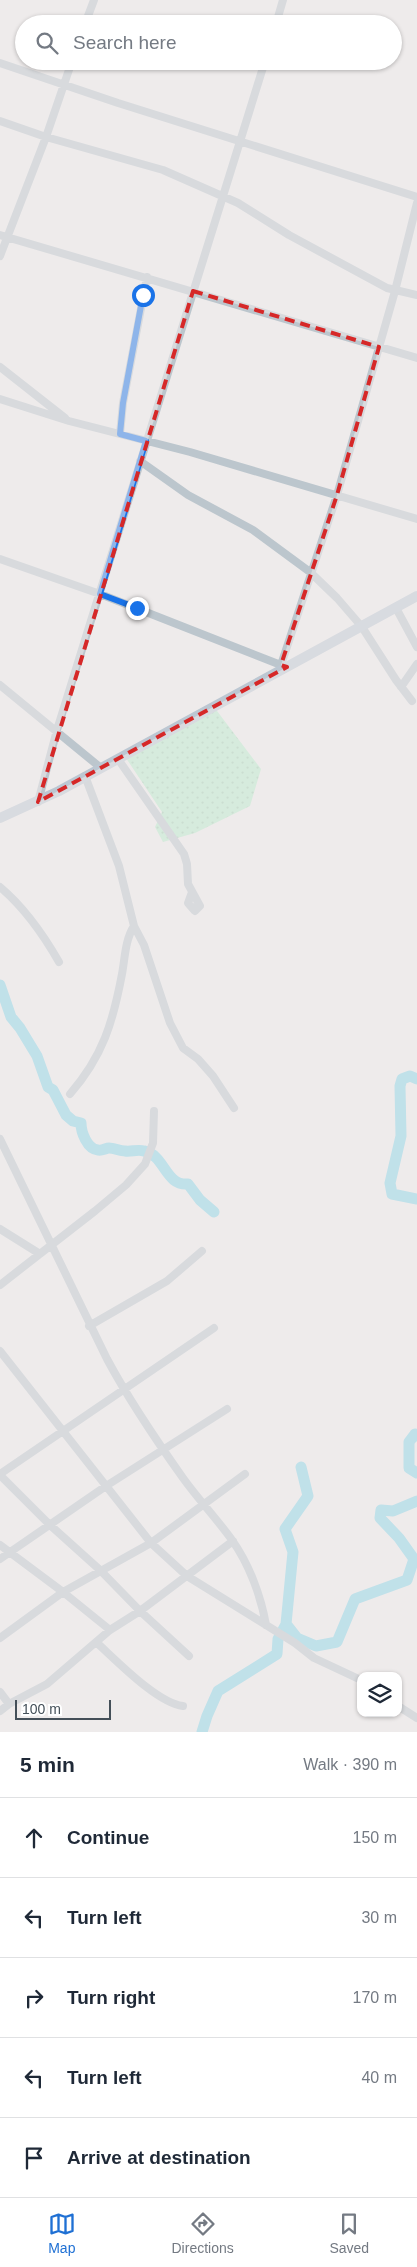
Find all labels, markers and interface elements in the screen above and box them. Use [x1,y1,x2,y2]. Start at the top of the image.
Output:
search box [15,15,402,70]
icon: search [33,29,61,57]
text: Search here [73,32,177,53]
route start [132,284,155,307]
route end [126,597,149,620]
map controls [357,1672,402,1717]
button: layers [357,1672,402,1717]
scale bar [15,1697,111,1720]
text: 100 m [22,1701,61,1717]
text: 5 min [20,1753,75,1776]
text: Walk · 390 m [303,1756,397,1773]
icon: ahead [20,1824,48,1852]
text: Continue [67,1827,149,1848]
text: 150 m [353,1829,397,1846]
icon: left [20,1904,48,1932]
text: Turn left [67,1907,142,1928]
text: 30 m [361,1909,397,1926]
icon: right [20,1984,48,2012]
text: Turn right [67,1987,155,2008]
text: 170 m [353,1989,397,2006]
icon: left [20,2064,48,2092]
text: Turn left [67,2067,142,2088]
text: 40 m [361,2069,397,2086]
icon: arrive [20,2144,48,2172]
text: Arrive at destination [67,2147,251,2168]
tab: Map [48,2210,76,2256]
tab: Directions [172,2210,234,2256]
tab: Saved [329,2210,369,2256]

